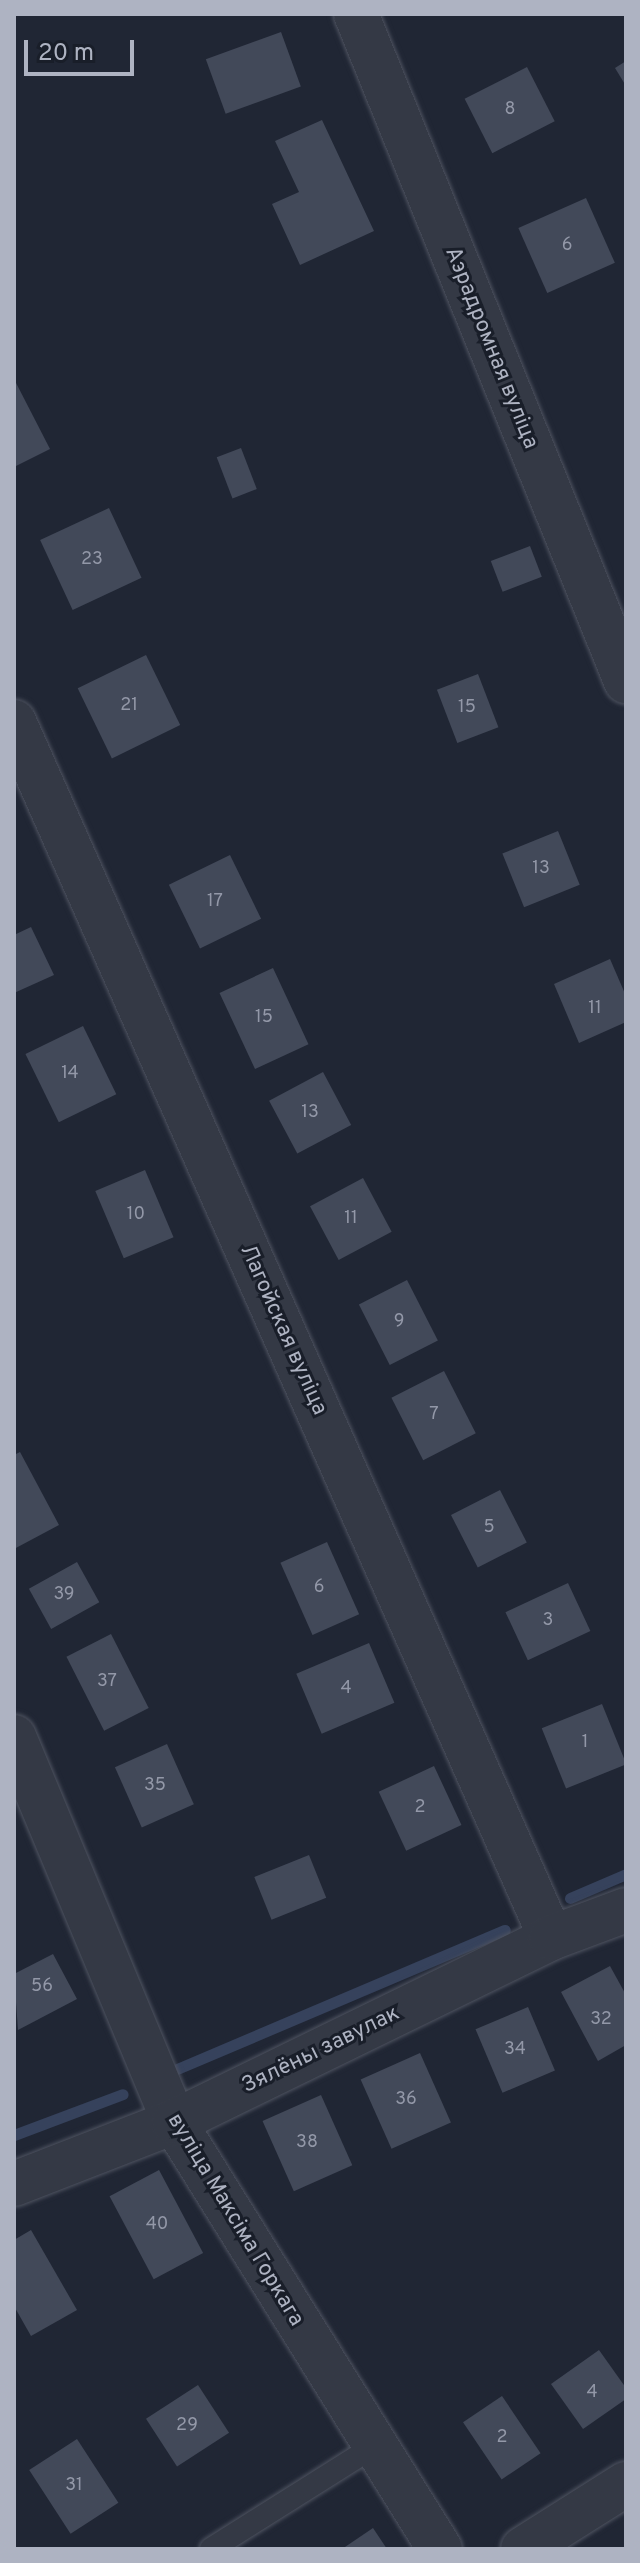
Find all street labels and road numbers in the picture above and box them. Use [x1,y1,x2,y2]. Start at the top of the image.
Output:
street label: Аэрадромная вуліца [438,243,544,453]
street label: Лагойская вуліца [234,1241,332,1419]
street label: Зялёны завулак [238,2000,404,2100]
street label: вуліца Максіма Горкага [161,2109,309,2331]

